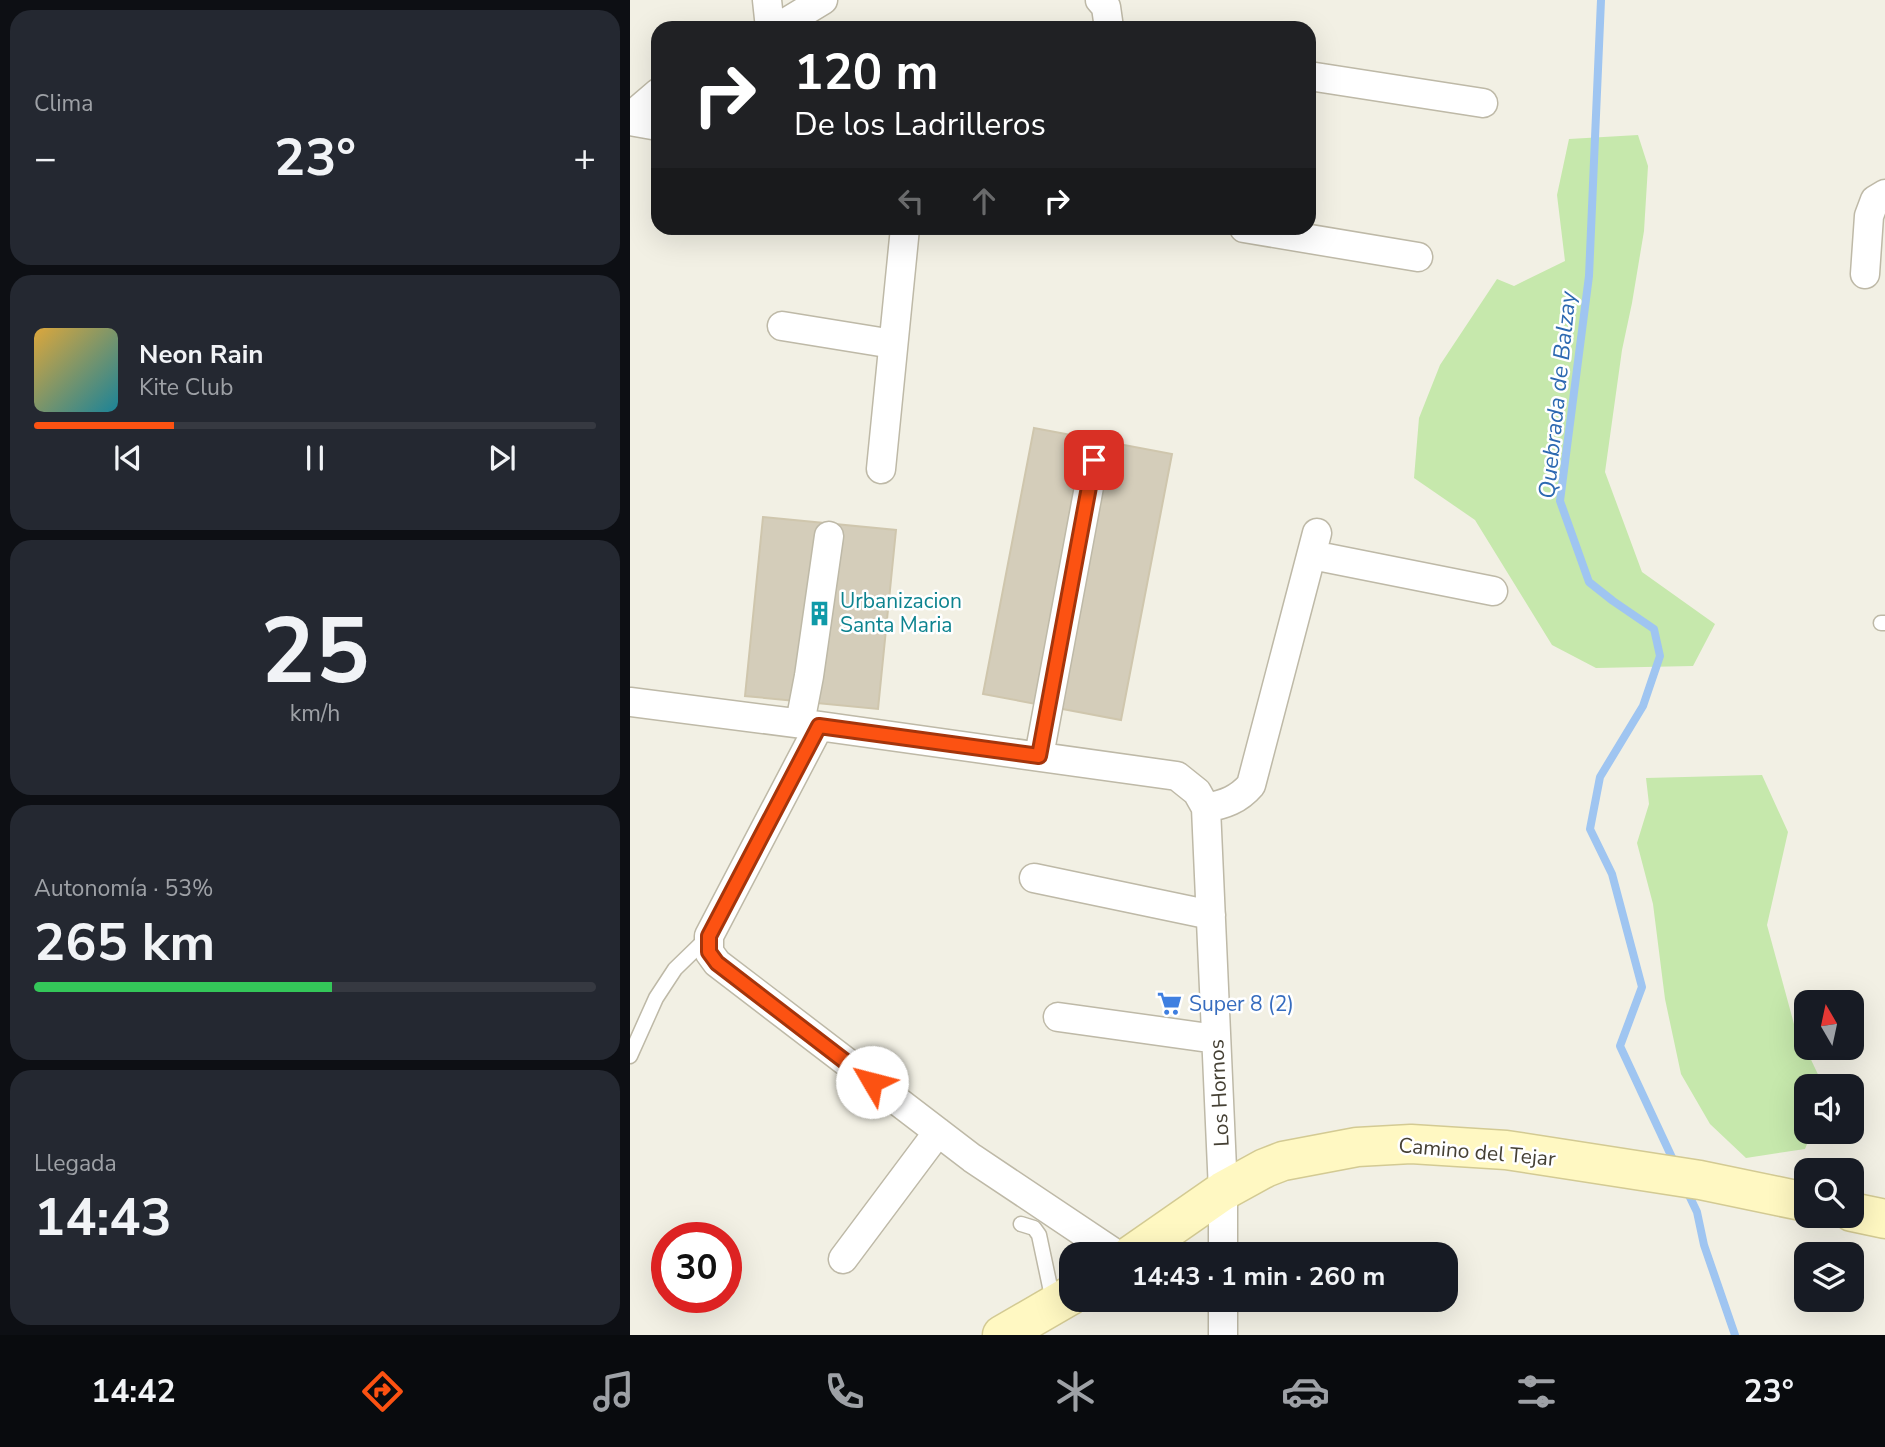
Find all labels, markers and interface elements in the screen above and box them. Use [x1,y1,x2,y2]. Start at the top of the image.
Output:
text: 120 m [794,39,938,106]
icon: right [679,49,770,140]
text: Clima [34,88,94,119]
text: De los Ladrilleros [794,103,1046,146]
text: 23° [274,122,356,193]
text: − [34,133,57,184]
text: + [573,133,596,184]
icon: left [892,182,930,220]
icon: ahead [965,182,1003,220]
icon: right [1038,182,1076,220]
water label: Quebrada de Balzay [1531,289,1584,500]
text: Neon Rain [139,337,264,372]
text: Kite Club [139,372,233,403]
pin [1064,430,1124,490]
icon: previous [109,439,147,477]
icon: pause [296,439,334,477]
icon: next [483,439,521,477]
icon: arrive [1075,441,1113,479]
place label: Urbanizacion Santa Maria [840,587,962,639]
text: 25 [260,590,370,714]
building icon: Urbanizacion Santa Maria [806,599,834,627]
text: km/h [290,698,340,729]
text: Autonomía · 53% [34,873,214,904]
text: 265 km [34,907,215,978]
supermarket icon: Super 8 (2) [1155,990,1183,1018]
place label: Super 8 (2) [1189,990,1294,1018]
north arrow [1794,990,1864,1060]
map controls [1794,990,1864,1312]
street label: Los Hornos [1202,1039,1236,1147]
position arrow [835,1045,909,1119]
button: sound [1794,1074,1864,1144]
street label: Camino del Tejar [1397,1131,1557,1173]
text: Llegada [34,1148,117,1179]
button: search [1794,1158,1864,1228]
text: 14:43 [34,1182,172,1253]
speed limit sign: 30 [651,1222,742,1313]
button: layers [1794,1242,1864,1312]
text: 14:43 · 1 min · 260 m [1132,1259,1385,1294]
icon: directions [358,1367,407,1416]
icon: music [589,1367,638,1416]
icon: phone [820,1367,869,1416]
icon: climate [1051,1367,1100,1416]
icon: car [1281,1367,1330,1416]
icon: filters [1512,1367,1561,1416]
text: 14:42 [91,1370,176,1413]
text: 23° [1743,1370,1794,1413]

